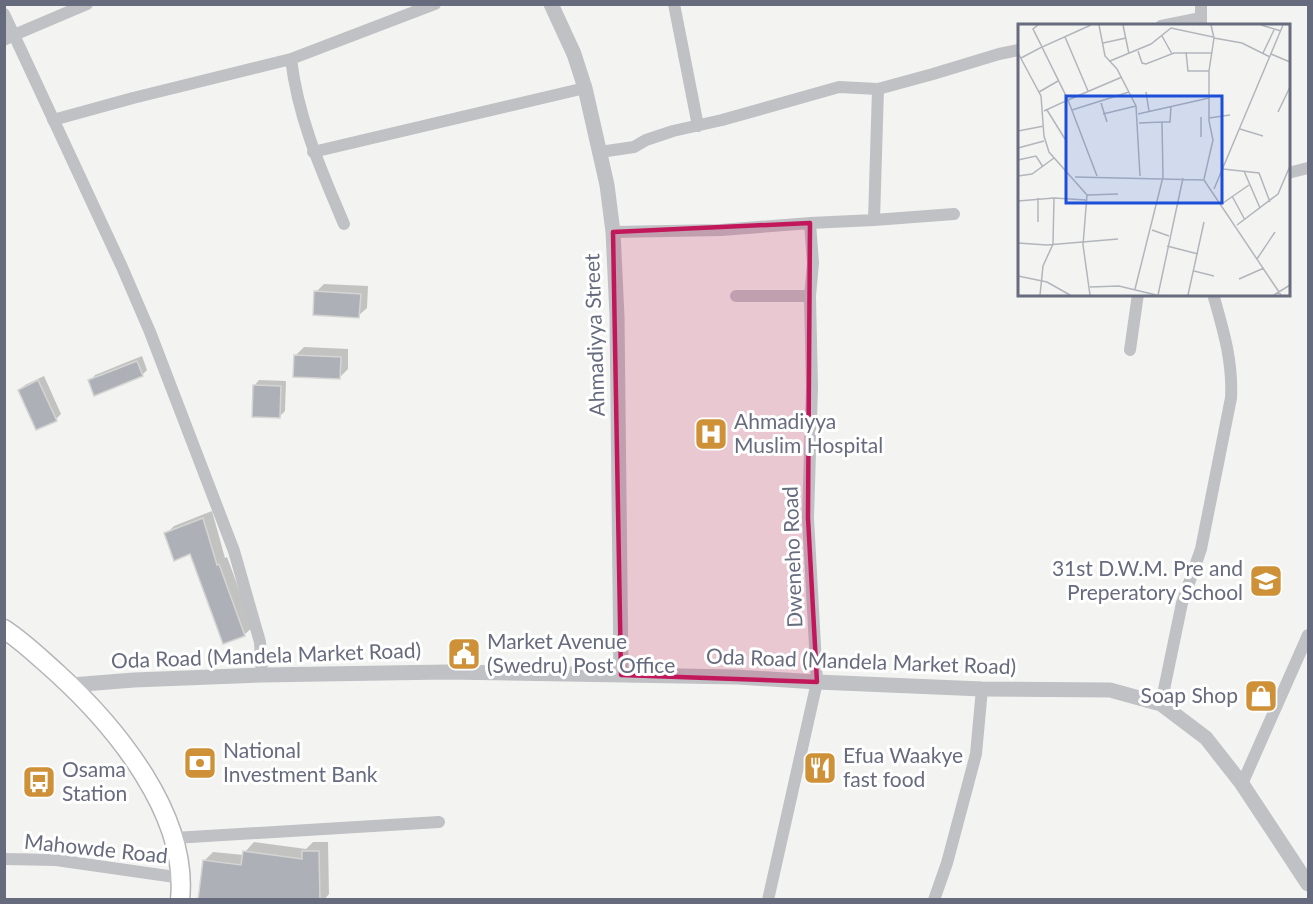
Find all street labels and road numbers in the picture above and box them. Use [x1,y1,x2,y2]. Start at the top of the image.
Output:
street label: Ahmadiyya Street [578,253,609,417]
street label: Dweneho Road [777,486,806,628]
street label: Oda Road (Mandela Market Road) [111,637,421,672]
street label: Oda Road (Mandela Market Road) [706,643,1016,678]
street label: Mahowde Road [23,828,169,867]

